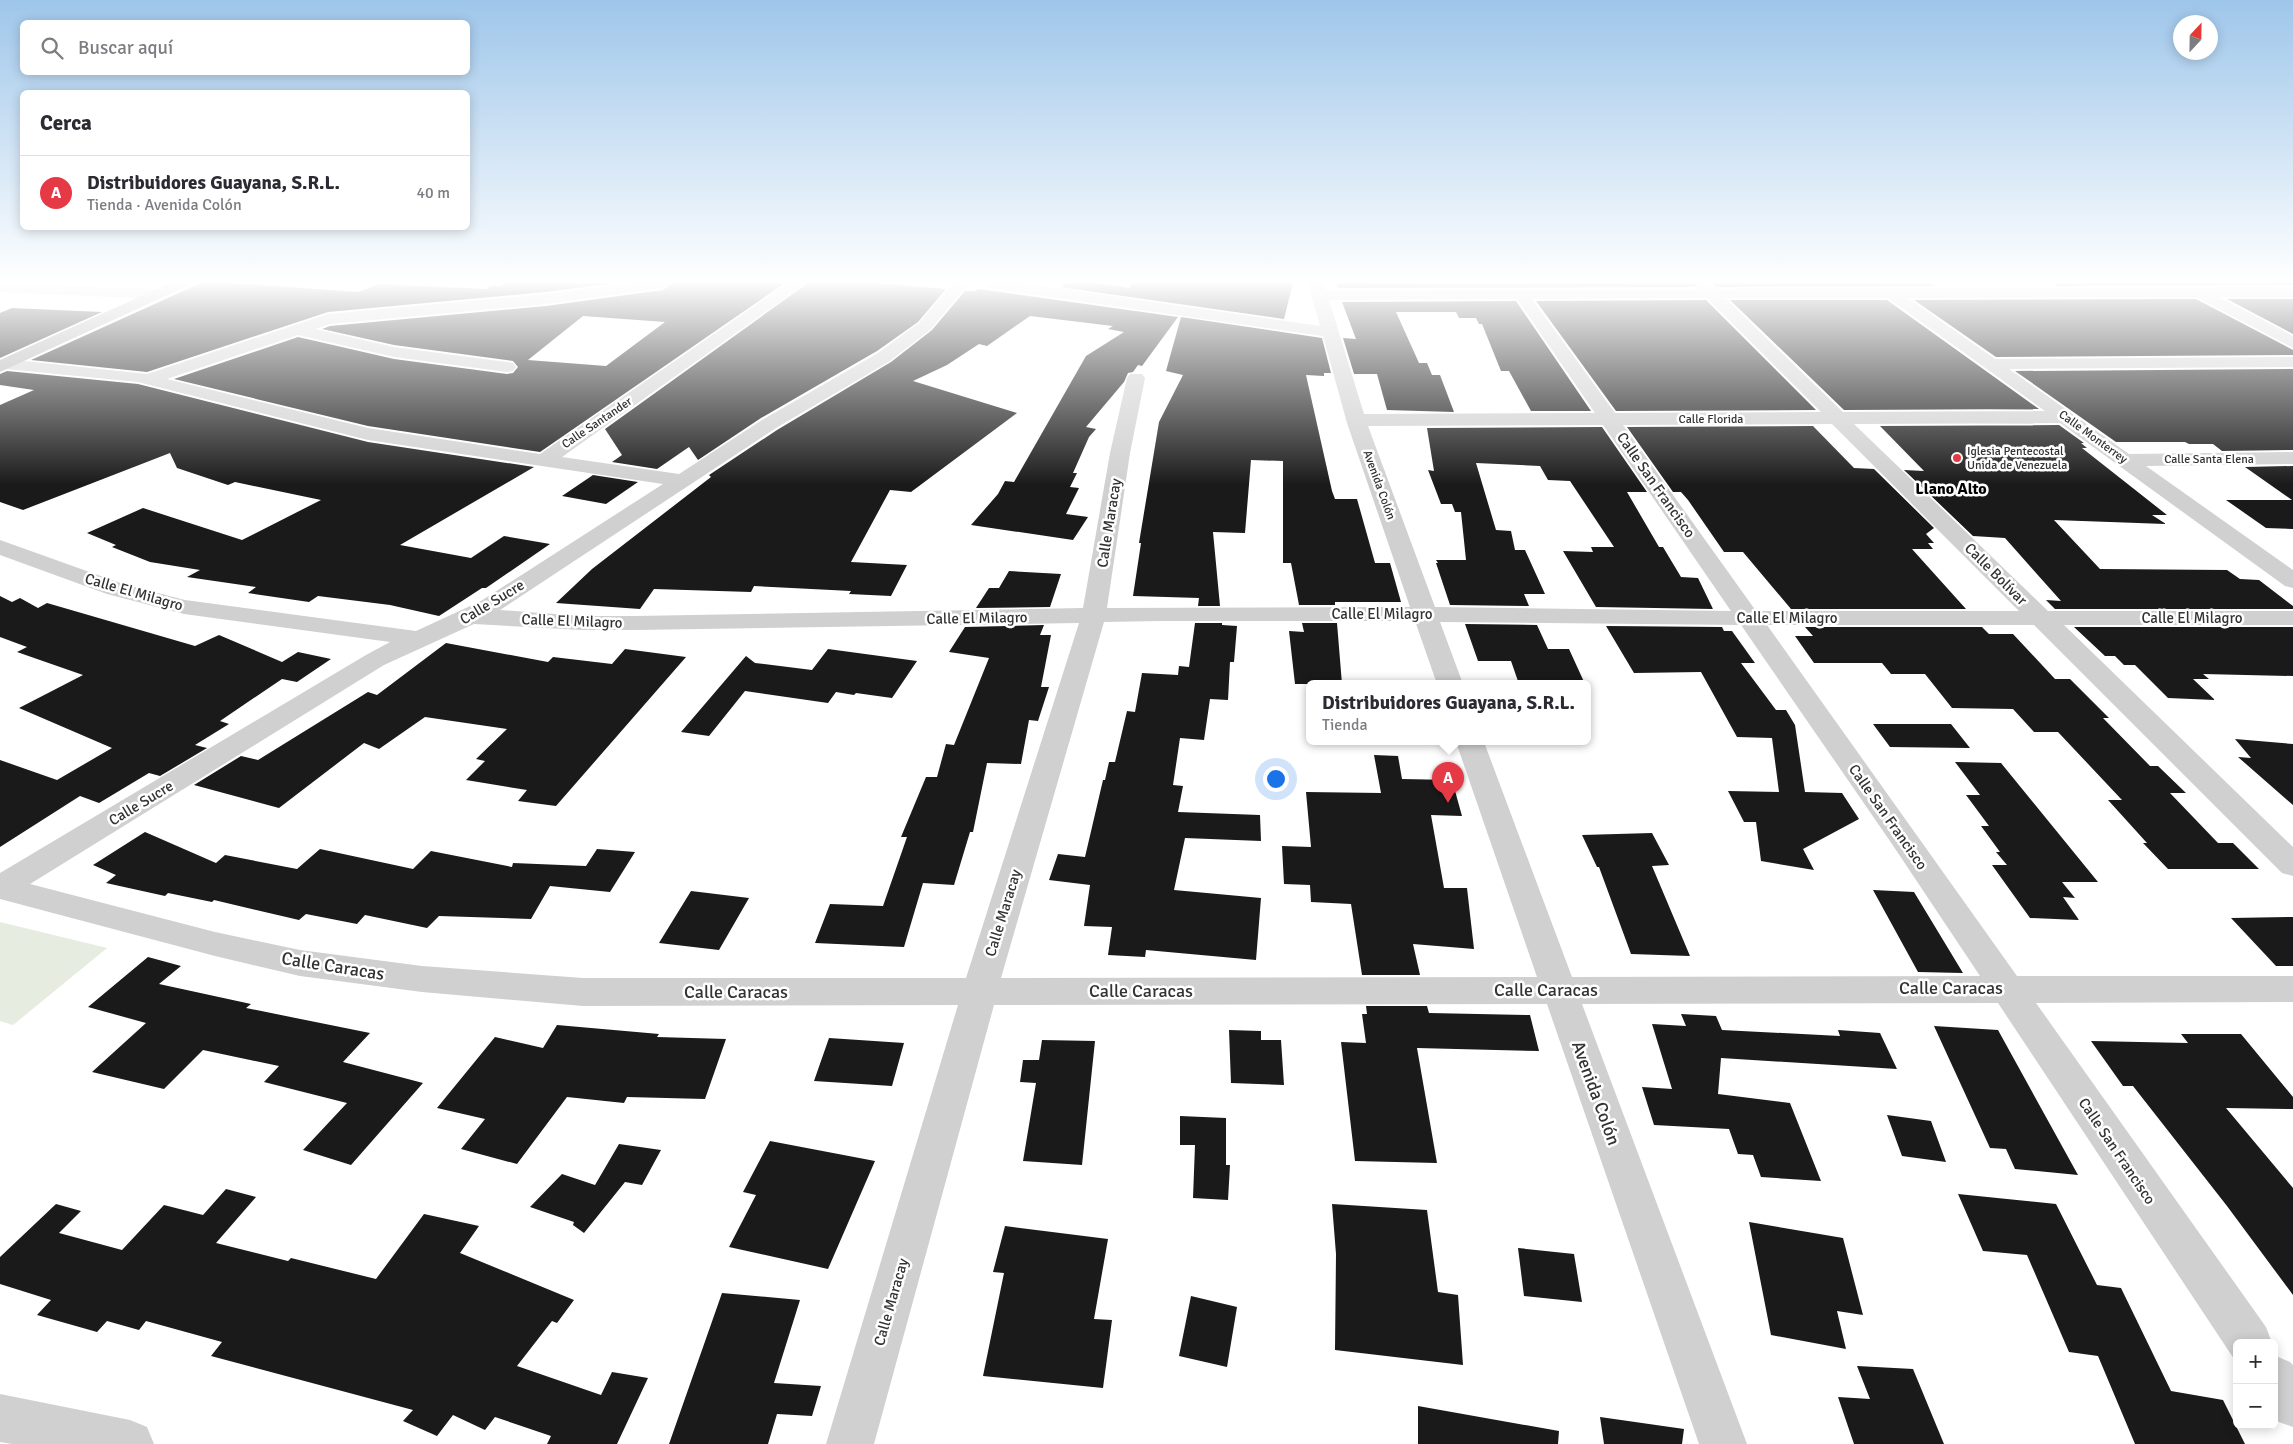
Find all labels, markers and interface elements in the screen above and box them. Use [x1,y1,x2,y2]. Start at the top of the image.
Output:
north arrow [2173,15,2218,60]
search box [20,20,470,75]
icon: search [38,34,66,62]
text: Buscar aquí [78,36,173,60]
text: Cerca [40,110,92,136]
text: Distribuidores Guayana, S.R.L. [87,171,340,195]
text: A [51,183,61,203]
text: 40 m [416,183,450,203]
text: Tienda · Avenida Colón [87,195,242,215]
street label: Calle Santander [559,394,635,452]
street label: Calle Monterrey [2056,407,2131,467]
street label: Calle Florida [1679,412,1743,427]
street label: Calle San Francisco [1613,429,1699,541]
place label: Iglesia Pentecostal Unida de Venezuela [1967,444,2067,473]
street label: Avenida Colón [1359,448,1399,522]
marker: Iglesia Pentecostal Unida de Venezuela [1951,452,1963,464]
street label: Calle Santa Elena [2164,452,2254,467]
street label: Calle Maracay [1093,477,1125,569]
district label: Llano Alto [1915,479,1987,499]
street label: Calle Bolívar [1961,539,2031,609]
street label: Calle El Milagro [83,569,185,615]
street label: Calle Sucre [456,576,528,628]
street label: Calle El Milagro [1331,605,1433,623]
street label: Calle El Milagro [926,608,1028,628]
street label: Calle El Milagro [1736,609,1838,627]
street label: Calle El Milagro [2141,609,2243,627]
street label: Calle El Milagro [521,610,623,632]
popup [1306,680,1591,745]
text: Distribuidores Guayana, S.R.L. [1322,691,1575,715]
text: Tienda [1322,715,1368,735]
street label: Calle San Francisco [1845,761,1931,873]
pin: A [1432,762,1464,803]
your location [1263,766,1289,792]
street label: Calle Sucre [105,777,177,829]
street label: Calle Maracay [981,867,1025,959]
street label: Calle Caracas [280,947,386,985]
street label: Calle Caracas [1899,977,2003,999]
street label: Calle Caracas [1494,979,1598,1001]
street label: Calle Caracas [1089,980,1193,1002]
street label: Calle Caracas [684,981,788,1003]
street label: Avenida Colón [1567,1038,1625,1148]
street label: Calle San Francisco [2075,1094,2159,1208]
street label: Calle Maracay [870,1256,912,1348]
map controls [2233,1339,2278,1429]
button: + [2233,1339,2278,1384]
button: − [2233,1384,2278,1429]

